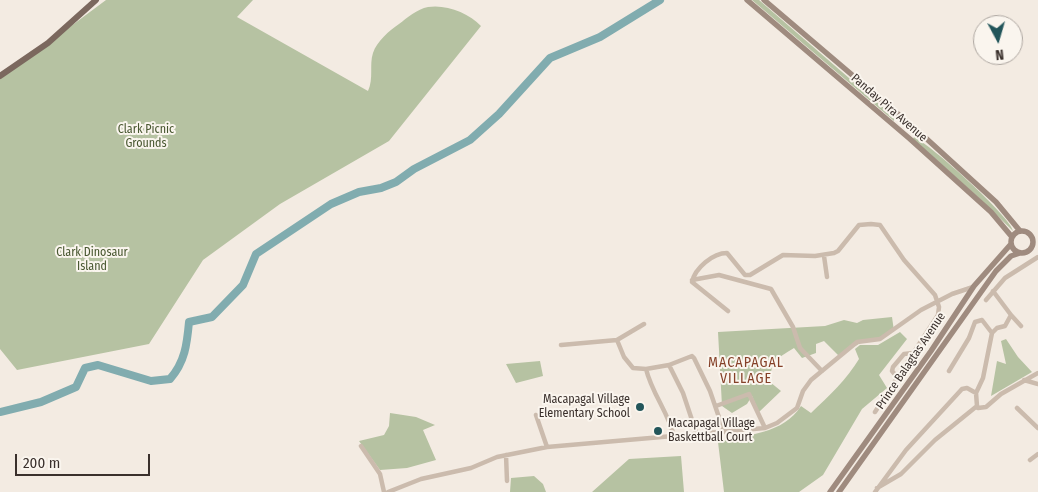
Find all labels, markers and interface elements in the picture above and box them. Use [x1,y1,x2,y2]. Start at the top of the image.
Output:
north arrow [973,15,1023,65]
text: N [994,46,1005,63]
street label: Panday Pira Avenue [848,71,930,145]
park label: Clark Picnic Grounds [118,123,174,151]
park label: Clark Dinosaur Island [56,246,128,274]
street label: Prince Balagtas Avenue [873,310,949,412]
district label: MACAPAGAL VILLAGE [707,355,785,388]
place label: Macapagal Village Elementary School [539,393,630,421]
marker: Macapagal Village Elementary School [634,401,646,413]
place label: Macapagal Village Baskettball Court [668,417,755,445]
marker: Macapagal Village Baskettball Court [652,425,664,437]
scale bar [18,444,152,476]
text: 200 m [23,454,60,472]

